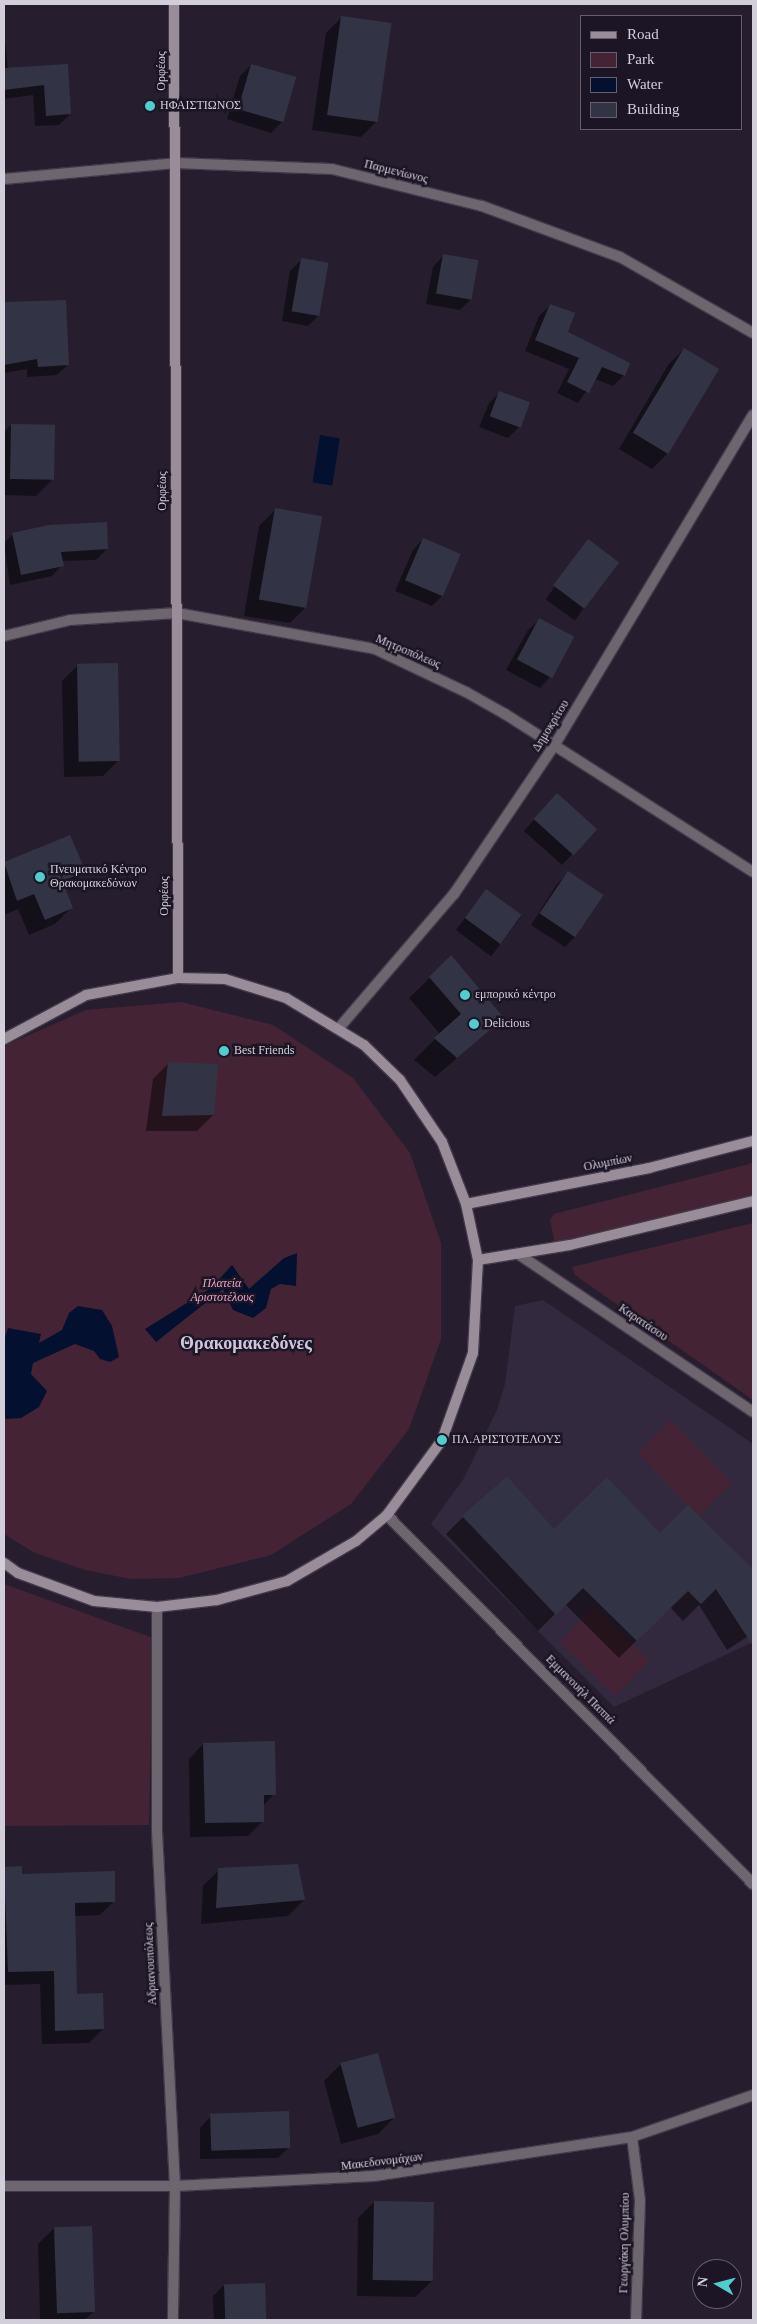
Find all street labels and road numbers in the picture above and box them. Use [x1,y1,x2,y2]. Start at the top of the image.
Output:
street label: Ορφέως [155,51,169,91]
street label: Παρμενίωνος [363,157,429,187]
street label: Ορφέως [156,471,170,511]
street label: Μητροπόλεως [373,632,443,672]
street label: Δημοκρίτου [529,697,573,755]
street label: Ορφέως [158,876,172,916]
street label: Ολυμπίων [582,1151,634,1175]
street label: Καρατάσου [616,1301,670,1345]
street label: Εμμανουήλ Παππά [542,1652,618,1728]
street label: Αδριανουπόλεως [142,1922,160,2006]
street label: Μακεδονομάχων [340,2150,424,2174]
street label: Γεωργάκη Ολυμπίου [617,2193,633,2293]

